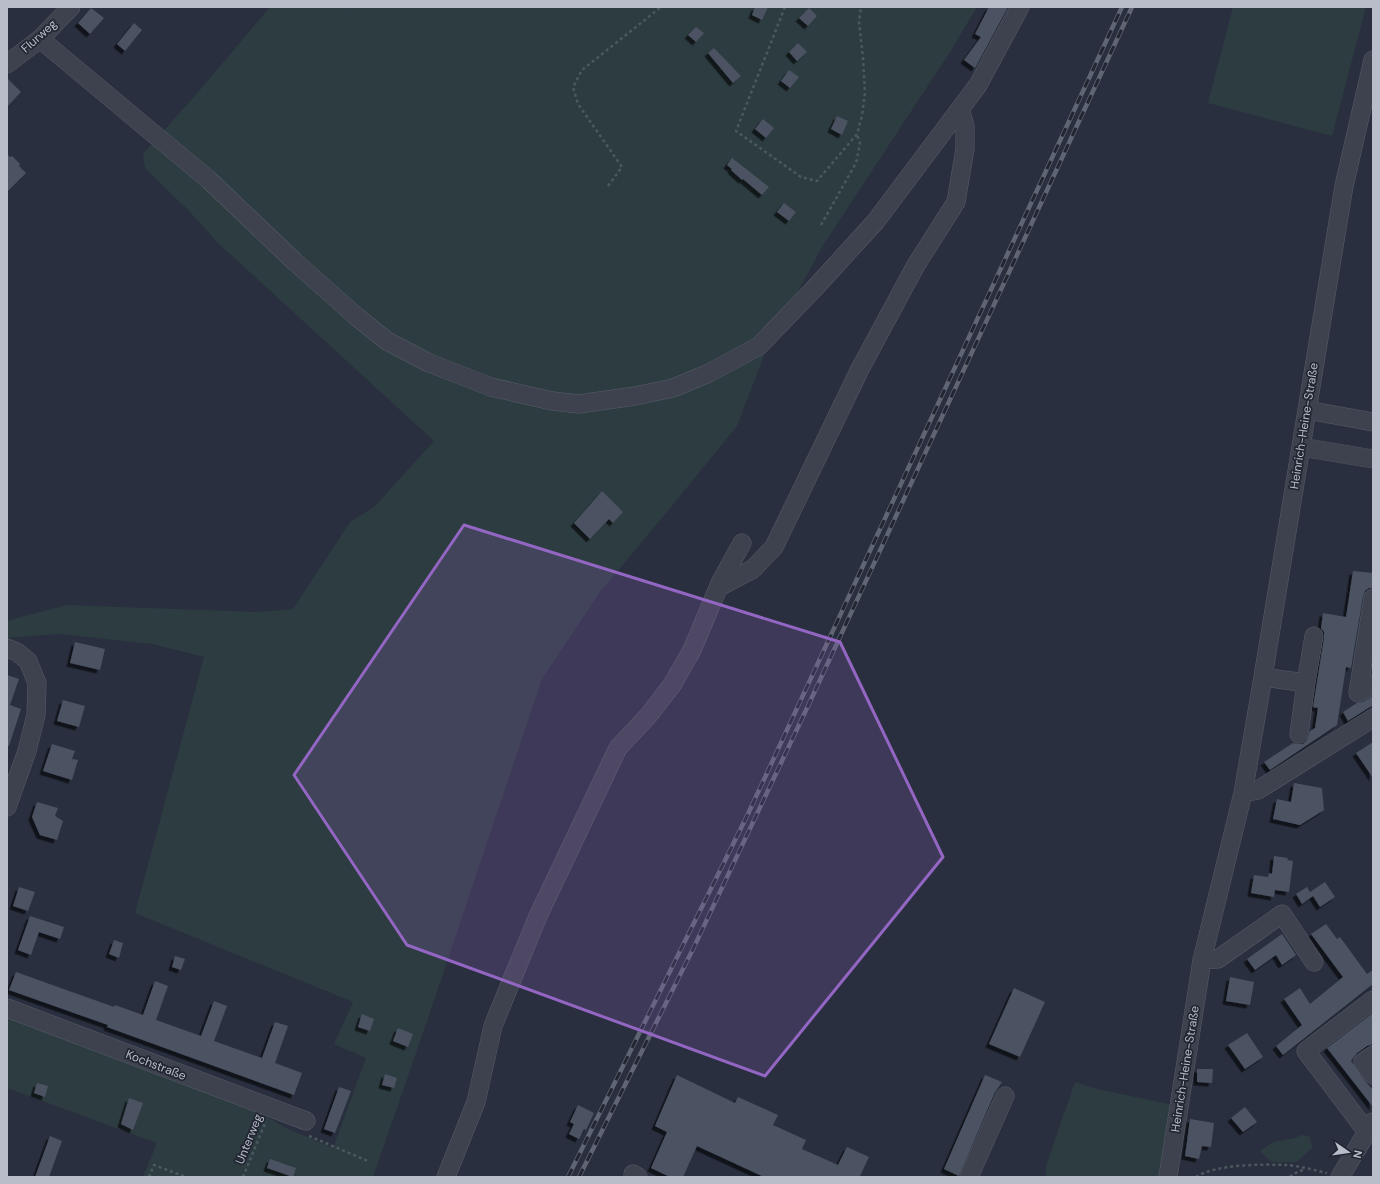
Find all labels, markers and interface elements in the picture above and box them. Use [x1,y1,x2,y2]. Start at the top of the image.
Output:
street label: Flurweg [18,16,60,56]
street label: Heinrich-Heine-Straße [1286,362,1322,490]
street label: Heinrich-Heine-Straße [1167,1005,1203,1133]
street label: Kochstraße [123,1046,189,1084]
street label: Unterweg [232,1111,266,1167]
north arrow [1328,1132,1368,1172]
text: N [1350,1149,1365,1160]

